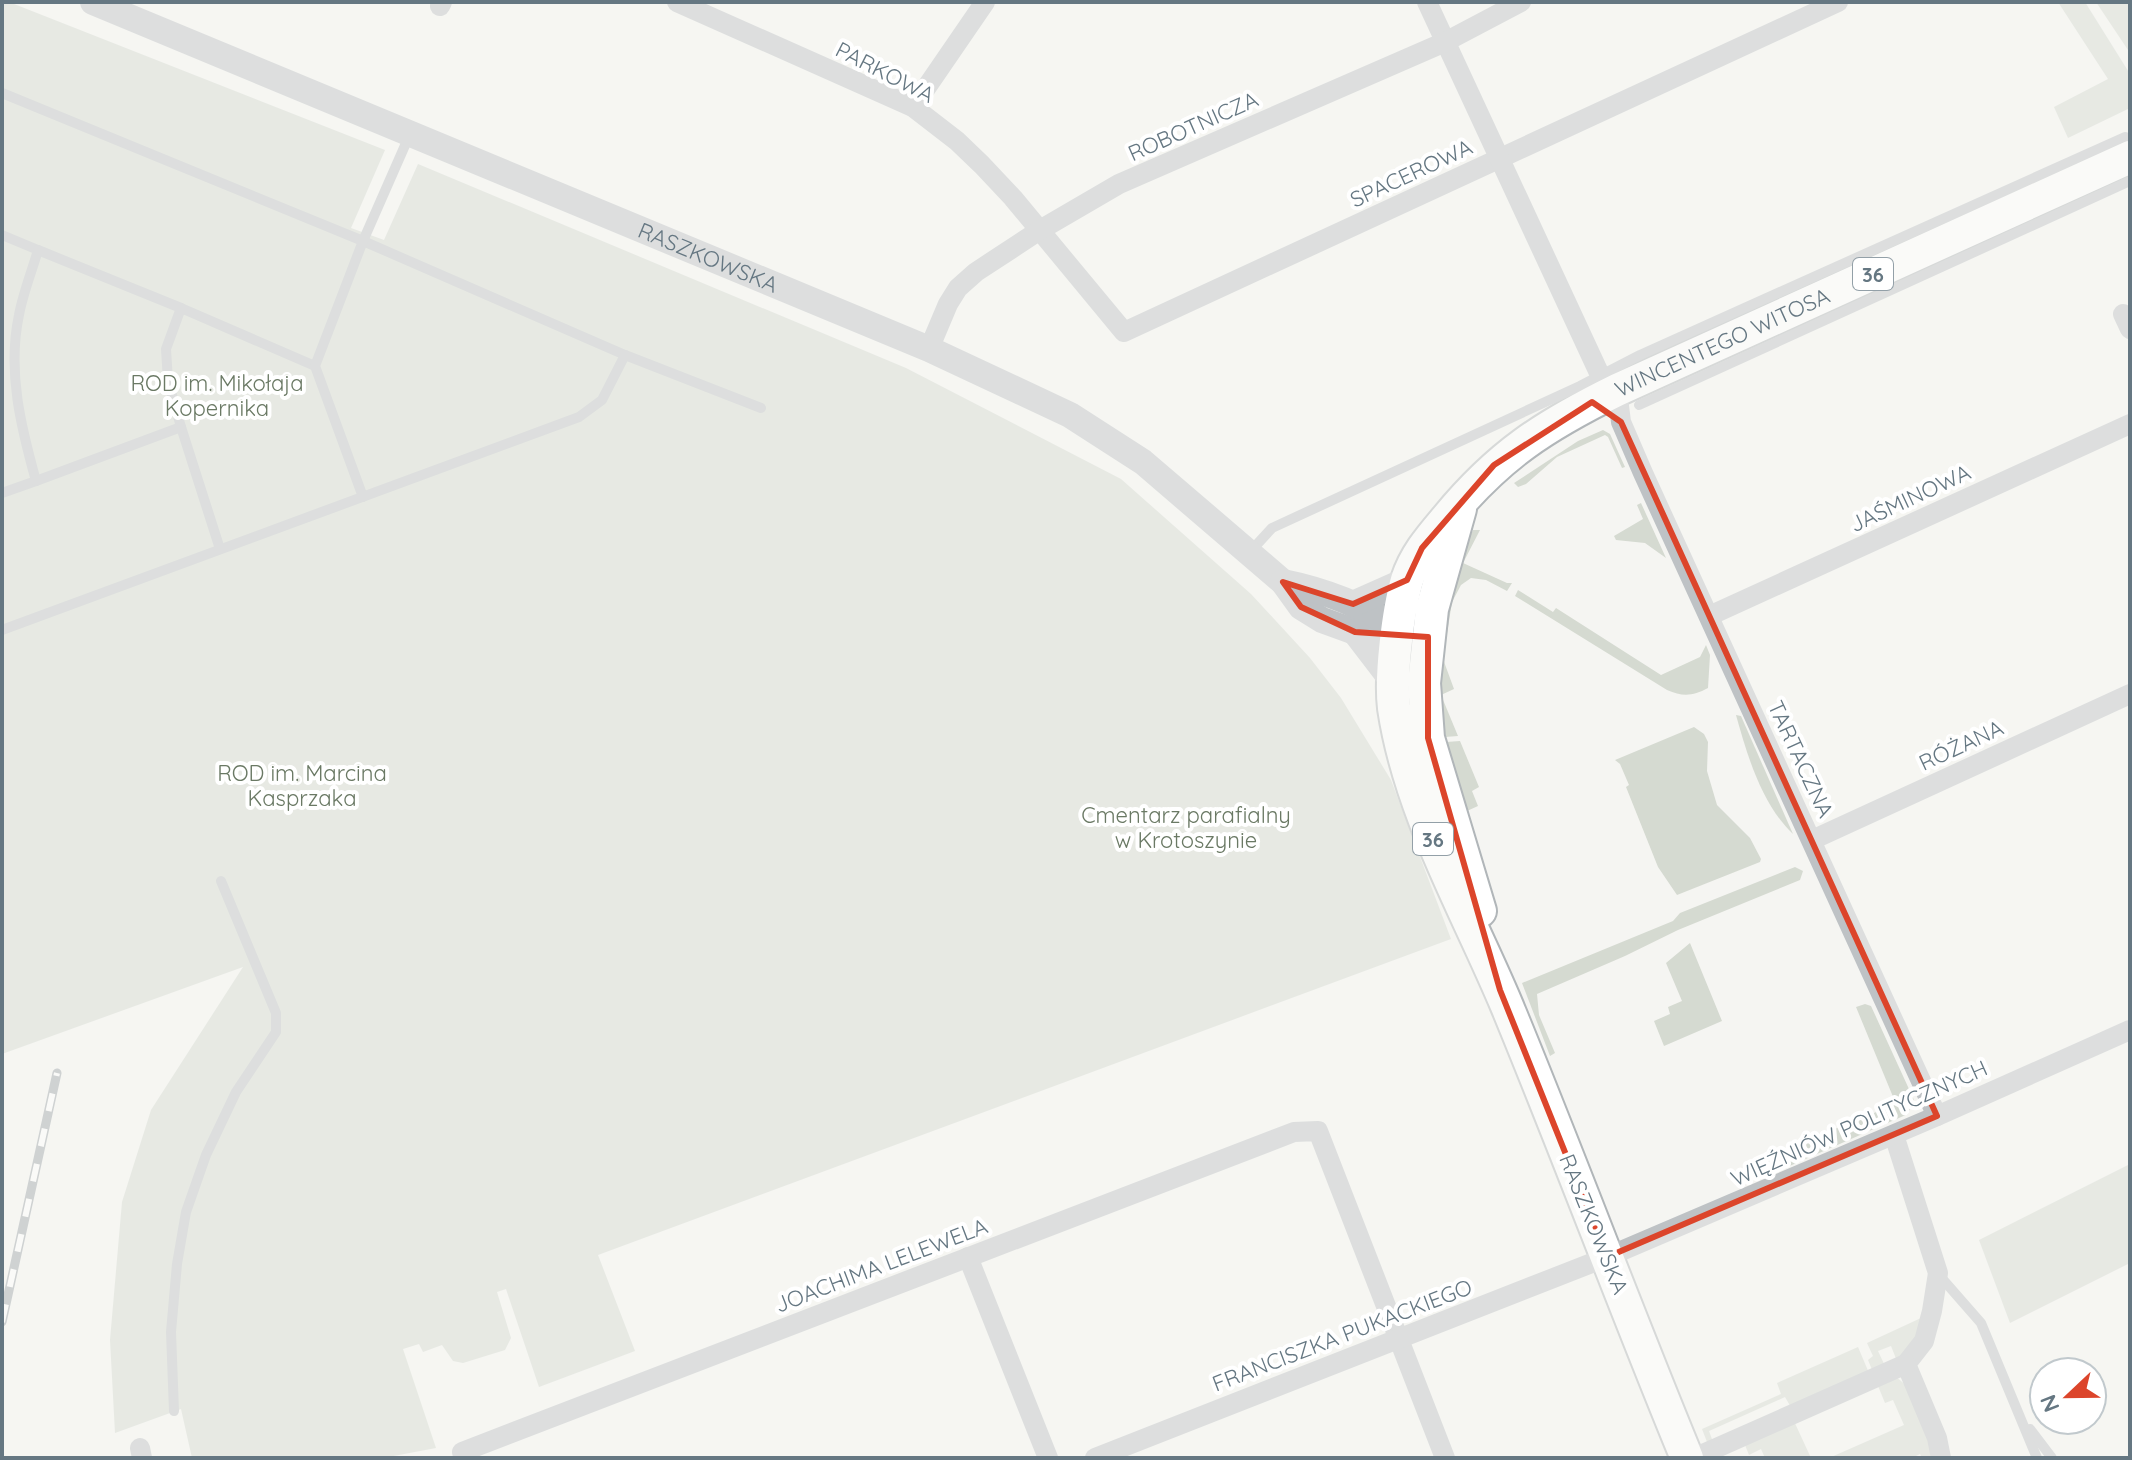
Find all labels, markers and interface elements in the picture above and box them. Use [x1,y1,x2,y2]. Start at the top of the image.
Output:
street label: PARKOWA [831,35,939,109]
street label: ROBOTNICZA [1124,85,1262,167]
street label: SPACEROWA [1345,132,1477,214]
street label: RASZKOWSKA [634,216,782,299]
road number: 36 [1853,258,1893,290]
street label: WINCENTEGO WITOSA [1610,281,1834,403]
park label: ROD im. Mikołaja Kopernika [130,369,304,422]
street label: JAŚMINOWA [1845,458,1975,538]
street label: TARTACZNA [1762,696,1840,822]
street label: RÓŻANA [1914,713,2008,777]
park label: ROD im. Marcina Kasprzaka [217,759,387,812]
park label: Cmentarz parafialny w Krotoszynie [1081,801,1291,854]
road number: 36 [1413,823,1453,855]
street label: WIĘŹNIÓW POLITYCZNYCH [1726,1054,1992,1192]
street label: RASZKOWSKA [1553,1150,1635,1298]
street label: JOACHIMA LELEWELA [771,1211,991,1319]
street label: FRANCISZKA PUKACKIEGO [1208,1272,1476,1398]
north arrow [2028,1356,2108,1436]
text: N [2033,1391,2065,1416]

